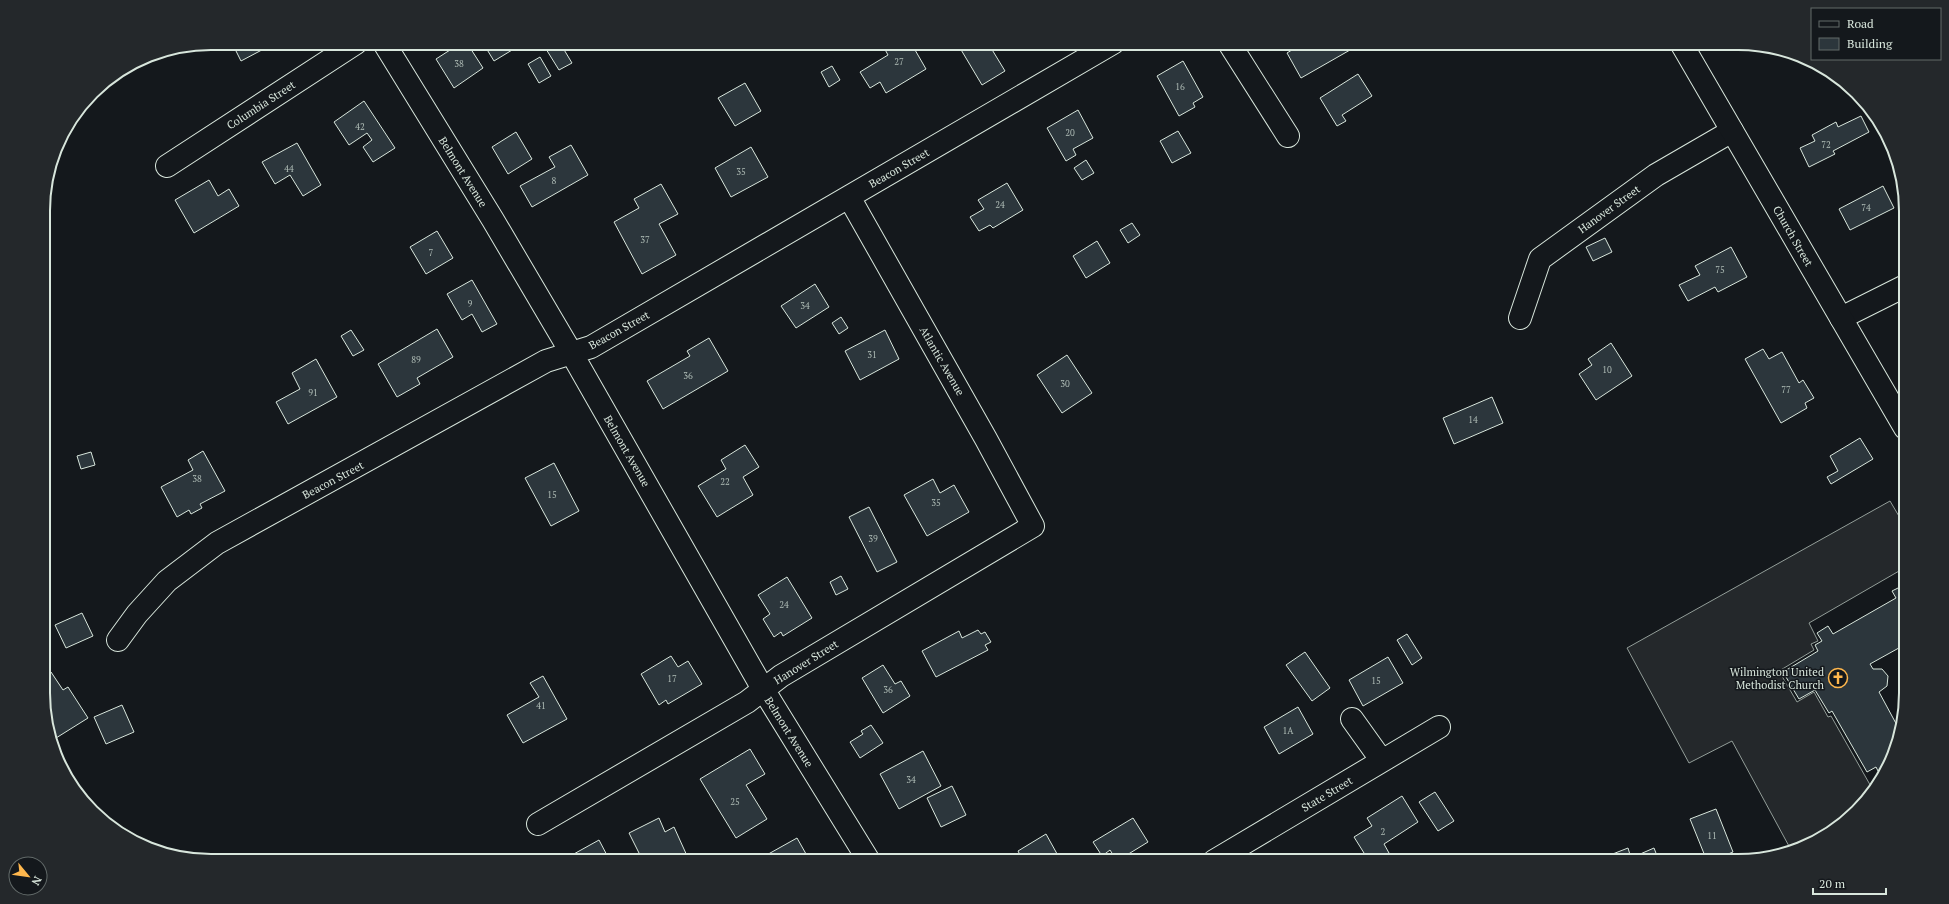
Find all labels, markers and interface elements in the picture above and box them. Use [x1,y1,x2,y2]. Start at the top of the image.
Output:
legend [1811,8,1941,60]
text: Road [1847,16,1874,31]
text: Building [1847,36,1893,51]
house number: 27 [894,56,904,68]
house number: 38 [454,58,464,70]
street label: Columbia Street [224,78,298,132]
house number: 16 [1175,81,1185,93]
house number: 42 [355,121,365,133]
house number: 20 [1065,127,1075,139]
street label: Belmont Avenue [436,134,490,210]
house number: 72 [1821,139,1831,151]
street label: Beacon Street [866,145,932,191]
house number: 44 [284,163,294,175]
house number: 35 [736,166,746,178]
house number: 8 [552,175,557,187]
street label: Hanover Street [1575,182,1643,236]
house number: 24 [995,199,1005,211]
house number: 74 [1861,202,1871,214]
street label: Church Street [1770,203,1816,269]
house number: 37 [640,234,650,246]
house number: 7 [429,247,434,259]
house number: 75 [1715,264,1725,276]
house number: 9 [468,298,473,310]
house number: 34 [800,300,810,312]
street label: Beacon Street [586,308,652,352]
street label: Atlantic Avenue [917,324,968,398]
house number: 31 [867,349,877,361]
house number: 89 [411,354,421,366]
house number: 10 [1602,364,1612,376]
house number: 36 [683,370,693,382]
house number: 30 [1060,378,1070,390]
house number: 77 [1781,384,1791,396]
house number: 91 [308,387,318,399]
street label: Belmont Avenue [601,413,653,490]
house number: 14 [1468,414,1478,426]
street label: Beacon Street [300,458,366,502]
house number: 38 [192,473,202,485]
house number: 22 [720,476,730,488]
house number: 15 [547,489,557,501]
house number: 35 [931,497,941,509]
house number: 39 [868,533,878,545]
house number: 24 [779,599,789,611]
street label: Hanover Street [771,637,841,687]
place label: Wilmington United Methodist Church [1730,665,1825,692]
church icon: Wilmington United Methodist Church [1827,667,1849,689]
house number: 17 [667,673,677,685]
house number: 15 [1371,675,1381,687]
house number: 36 [883,684,893,696]
street label: Belmont Avenue [762,694,816,770]
house number: 41 [536,700,546,712]
house number: 1A [1283,725,1294,737]
street label: State Street [1299,773,1355,815]
house number: 34 [906,774,916,786]
house number: 25 [730,796,740,808]
house number: 2 [1381,826,1386,838]
house number: 11 [1707,830,1717,842]
north arrow [8,856,48,896]
scale bar [1813,870,1886,896]
text: N [28,874,45,888]
text: 20 m [1819,876,1846,891]

